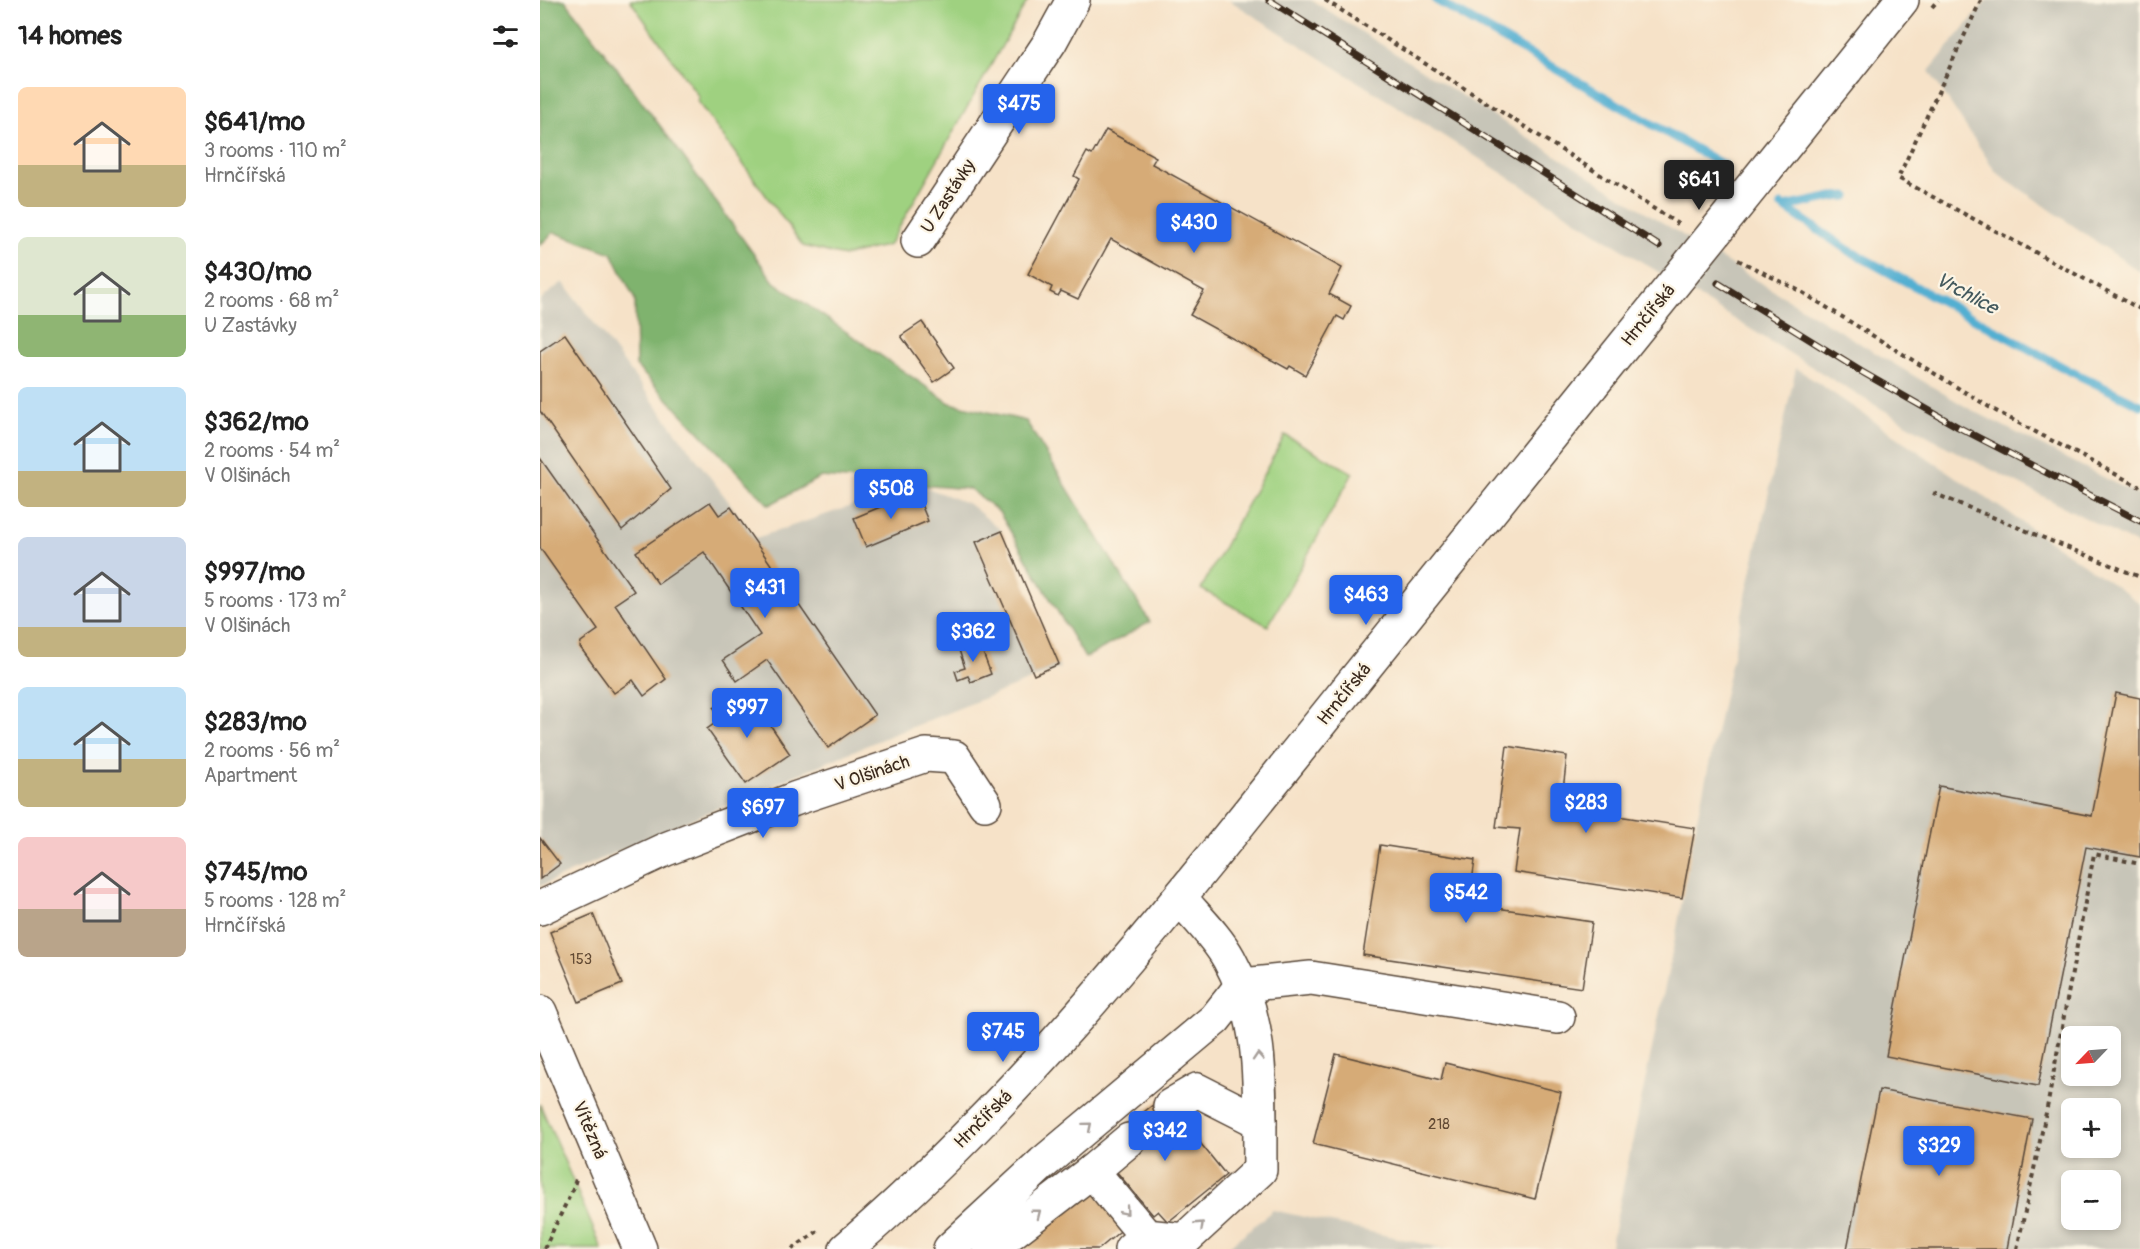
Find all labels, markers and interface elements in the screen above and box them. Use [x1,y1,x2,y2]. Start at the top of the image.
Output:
text: 14 homes [18,20,122,52]
icon: filters [489,20,522,53]
pin: $475 [983,84,1055,135]
text: $475 [997,91,1041,116]
text: $641/mo [204,106,305,138]
icon: home [66,111,138,183]
text: 3 rooms · 110 m² [204,138,347,163]
street label: U Zastávky [916,155,981,238]
pin: $641 [1663,160,1735,211]
text: Hrnčířská [204,163,285,188]
text: $641 [1678,167,1720,192]
pin: $430 [1158,203,1230,254]
text: $430 [1170,210,1218,235]
text: $430/mo [204,256,312,288]
icon: home [66,261,138,333]
water label: Vrchlice [1931,267,2004,321]
street label: Hrnčířská [1616,280,1680,351]
text: 2 rooms · 68 m² [204,288,339,313]
text: U Zastávky [204,313,297,338]
text: $362/mo [204,406,309,438]
icon: home [66,411,138,483]
text: 2 rooms · 54 m² [204,438,340,463]
text: V Olšinách [204,463,290,488]
pin: $508 [855,469,927,520]
text: $508 [868,476,914,501]
text: $997/mo [204,556,305,588]
icon: home [66,561,138,633]
pin: $431 [729,568,801,619]
text: $431 [744,575,786,600]
pin: $463 [1330,575,1402,626]
text: $463 [1343,582,1389,607]
text: 5 rooms · 173 m² [204,588,347,613]
pin: $362 [937,612,1009,663]
text: V Olšinách [204,613,290,638]
text: $362 [951,619,995,644]
street label: Hrnčířská [1312,659,1376,730]
pin: $997 [711,688,783,739]
text: $997 [726,695,768,720]
text: $283/mo [204,706,307,738]
icon: home [66,711,138,783]
text: 2 rooms · 56 m² [204,738,340,763]
street label: V Olšinách [832,750,913,797]
text: Apartment [204,763,297,788]
pin: $283 [1550,783,1622,834]
pin: $697 [727,788,799,839]
text: $283 [1564,790,1608,815]
text: $697 [741,795,785,820]
text: $745/mo [204,856,307,888]
icon: home [66,861,138,933]
pin: $542 [1430,873,1502,924]
text: $542 [1444,880,1488,905]
text: 5 rooms · 128 m² [204,888,346,913]
text: Hrnčířská [204,913,285,938]
house number: 153 [570,950,592,969]
pin: $745 [967,1012,1039,1063]
text: $745 [981,1019,1025,1044]
north arrow [2061,1026,2121,1086]
map controls [2061,1026,2121,1230]
one-way arrow [1252,1052,1265,1062]
street label: Hrnčířská [949,1085,1017,1153]
street label: Vítězná [567,1098,612,1163]
button: + [2061,1098,2121,1158]
pin: $342 [1129,1111,1201,1162]
house number: 218 [1428,1115,1450,1134]
text: $342 [1143,1118,1187,1143]
one-way arrow [1081,1122,1092,1133]
pin: $329 [1903,1126,1975,1177]
text: $329 [1917,1133,1961,1158]
button: − [2061,1170,2121,1230]
one-way arrow [1118,1204,1129,1215]
one-way arrow [1030,1210,1041,1221]
one-way arrow [1193,1222,1204,1233]

